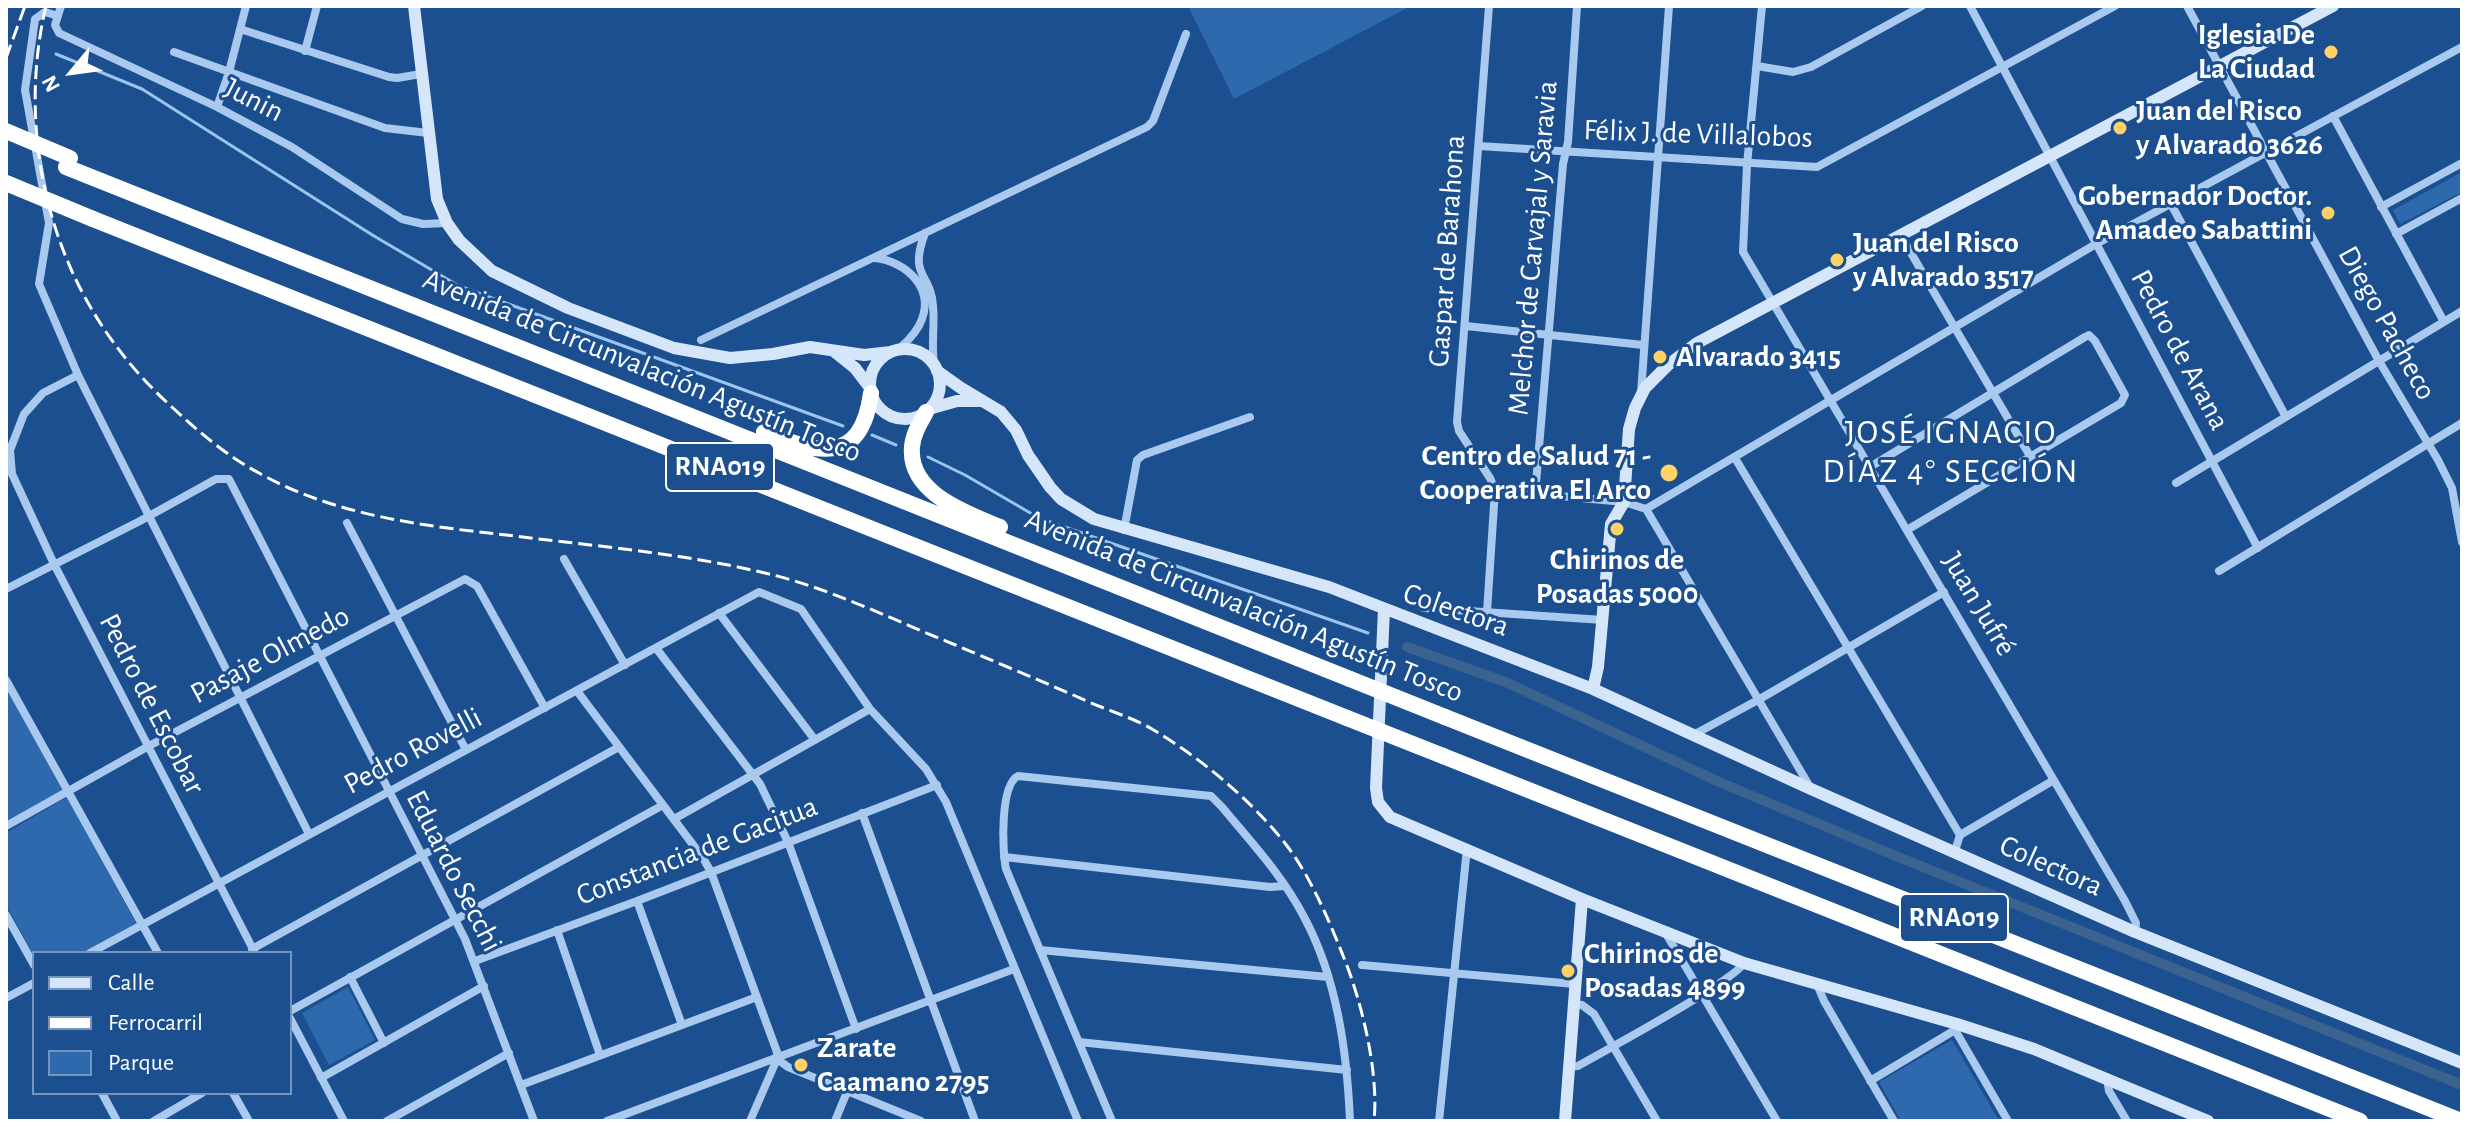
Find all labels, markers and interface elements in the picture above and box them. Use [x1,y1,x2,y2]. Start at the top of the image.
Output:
place label: Iglesia De La Ciudad [2198,17,2315,88]
north arrow [32,32,112,112]
marker: Iglesia De La Ciudad [2322,43,2340,61]
street label: Junin [218,70,290,130]
text: N [38,72,64,96]
street label: Melchor de Carvajal y Saravia [1500,79,1566,417]
place label: Juan del Risco y Alvarado 3626 [2136,93,2323,164]
street label: Félix J. de Villalobos [1583,112,1813,156]
marker: Juan del Risco y Alvarado 3626 [2111,119,2129,137]
street label: Gaspar de Barahona [1421,134,1473,368]
place label: Gobernador Doctor. Amadeo Sabattini [2078,178,2312,248]
marker: Gobernador Doctor. Amadeo Sabattini [2319,204,2337,222]
place label: Juan del Risco y Alvarado 3517 [1853,225,2034,296]
street label: Diego Pacheco [2330,240,2444,406]
marker: Juan del Risco y Alvarado 3517 [1828,251,1846,269]
street label: Avenida de Circunvalación Agustín Tosco [418,261,866,471]
street label: Pedro de Arana [2123,264,2237,436]
place label: Alvarado 3415 [1676,339,1841,375]
marker: Alvarado 3415 [1651,348,1669,366]
district label: JOSÉ IGNACIO DÍAZ 4° SECCIÓN [1823,413,2079,492]
place label: Centro de Salud 71 - Cooperativa El Arco [1420,438,1651,508]
road number: RNA019 [666,443,774,491]
marker: Centro de Salud 71 - Cooperativa El Arco [1658,462,1680,484]
street label: Avenida de Circunvalación Agustín Tosco [1020,501,1468,711]
marker: Chirinos de Posadas 5000 [1608,520,1626,538]
place label: Chirinos de Posadas 5000 [1536,542,1698,612]
street label: Juan Jufré [1934,545,2024,663]
street label: Colectora [1398,575,1514,645]
street label: Pasaje Olmedo [184,598,356,712]
street label: Pedro de Escobar [91,608,213,800]
street label: Pedro Rovelli [338,700,488,802]
street label: Eduardo Secchi [398,784,510,958]
street label: Constancia de Gacitua [571,788,823,914]
street label: Colectora [1994,827,2108,905]
road number: RNA019 [1900,894,2008,942]
place label: Chirinos de Posadas 4899 [1584,936,1746,1006]
legend [32,951,292,1095]
marker: Chirinos de Posadas 4899 [1559,962,1577,980]
text: Calle [108,971,155,995]
text: Ferrocarril [108,1011,203,1035]
place label: Zarate Caamano 2795 [817,1030,989,1100]
text: Parque [108,1051,174,1075]
marker: Zarate Caamano 2795 [792,1056,810,1074]

